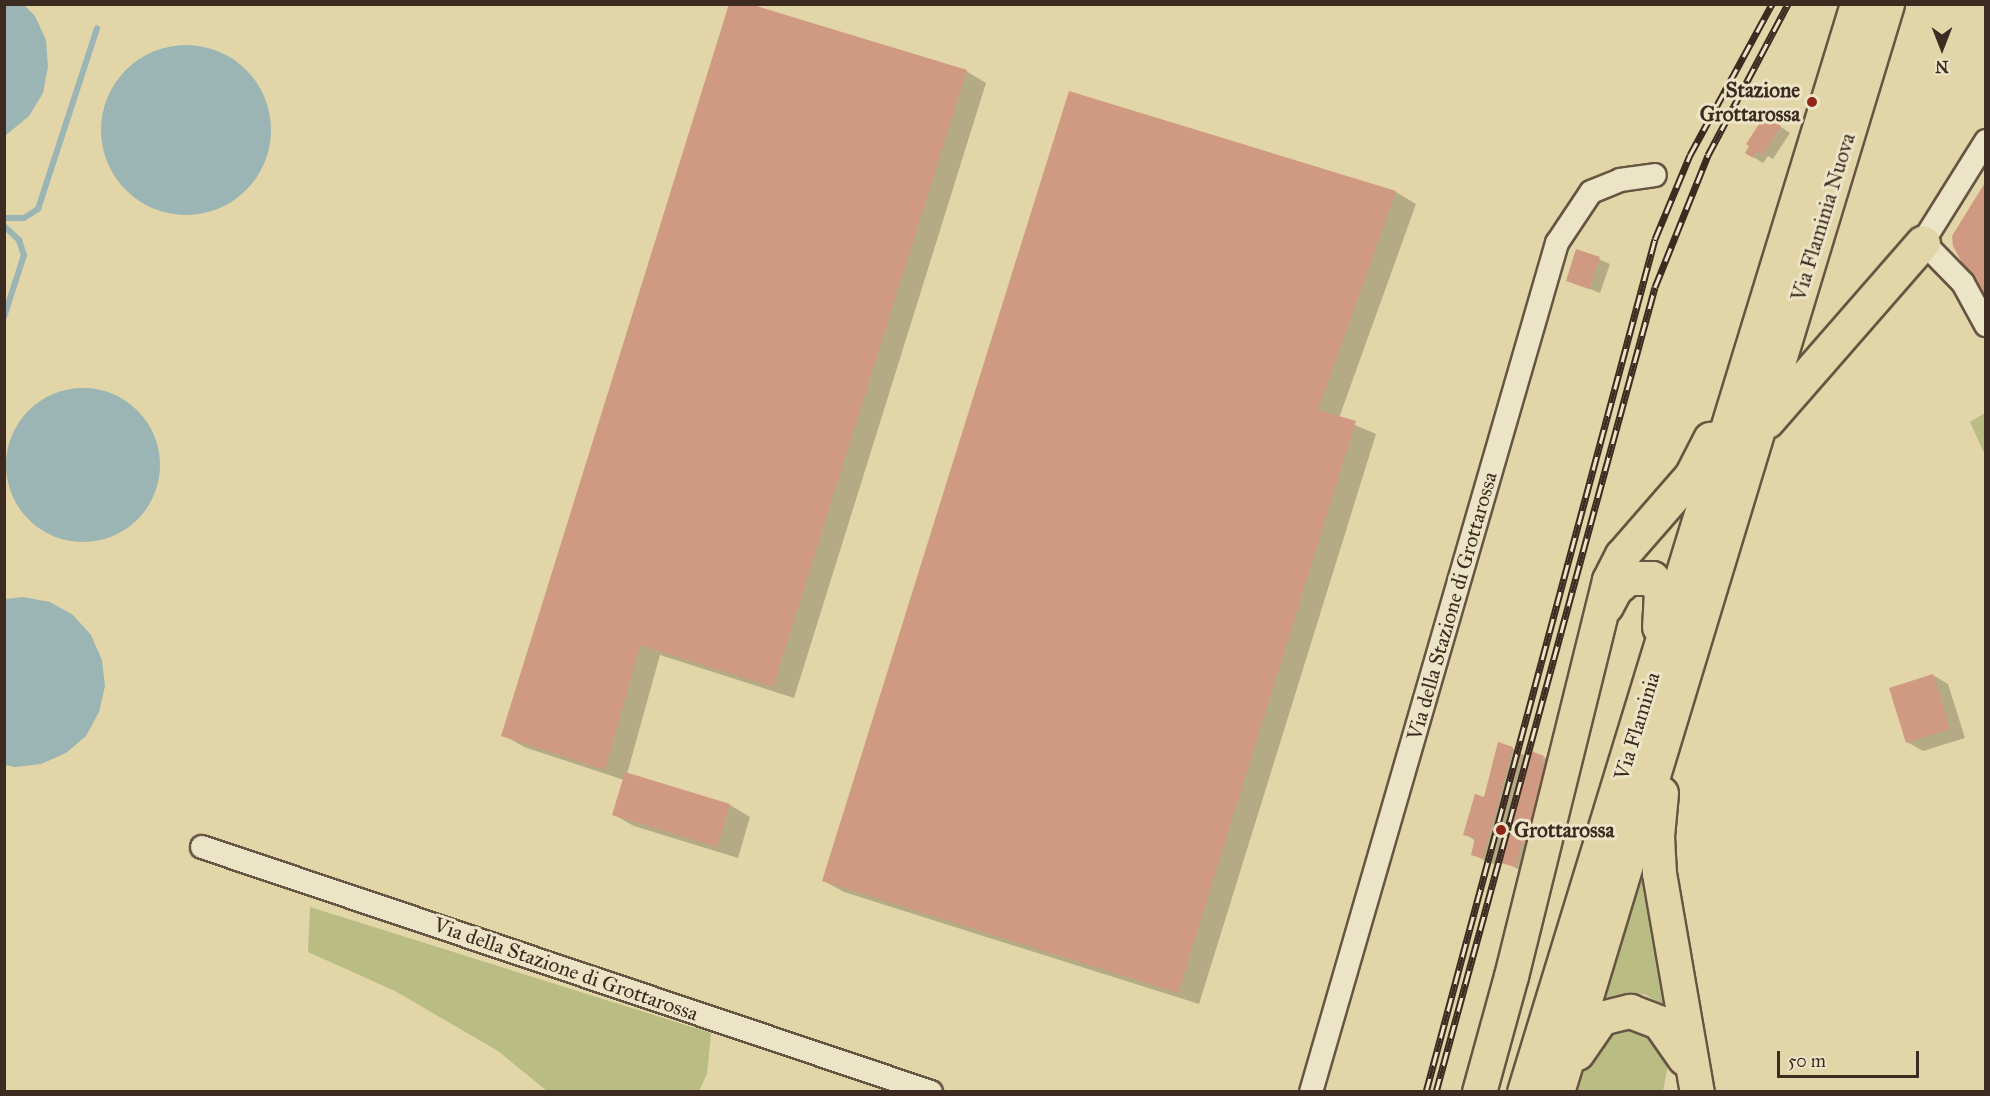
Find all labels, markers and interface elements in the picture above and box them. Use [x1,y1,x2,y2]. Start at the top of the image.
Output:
north arrow [1912,18,1972,78]
text: N [1935,57,1949,76]
place label: Stazione Grottarossa [1700,77,1800,127]
marker: Stazione Grottarossa [1805,95,1819,109]
street label: Via Flaminia Nuova [1785,130,1861,304]
street label: Via della Stazione di Grottarossa [1402,469,1502,743]
street label: Via Flaminia [1609,669,1665,783]
place label: Grottarossa [1514,817,1614,843]
marker: Grottarossa [1492,821,1510,839]
street label: Via della Stazione di Grottarossa [430,912,702,1026]
scale bar [1780,1039,1922,1077]
text: 50 m [1788,1050,1826,1072]

